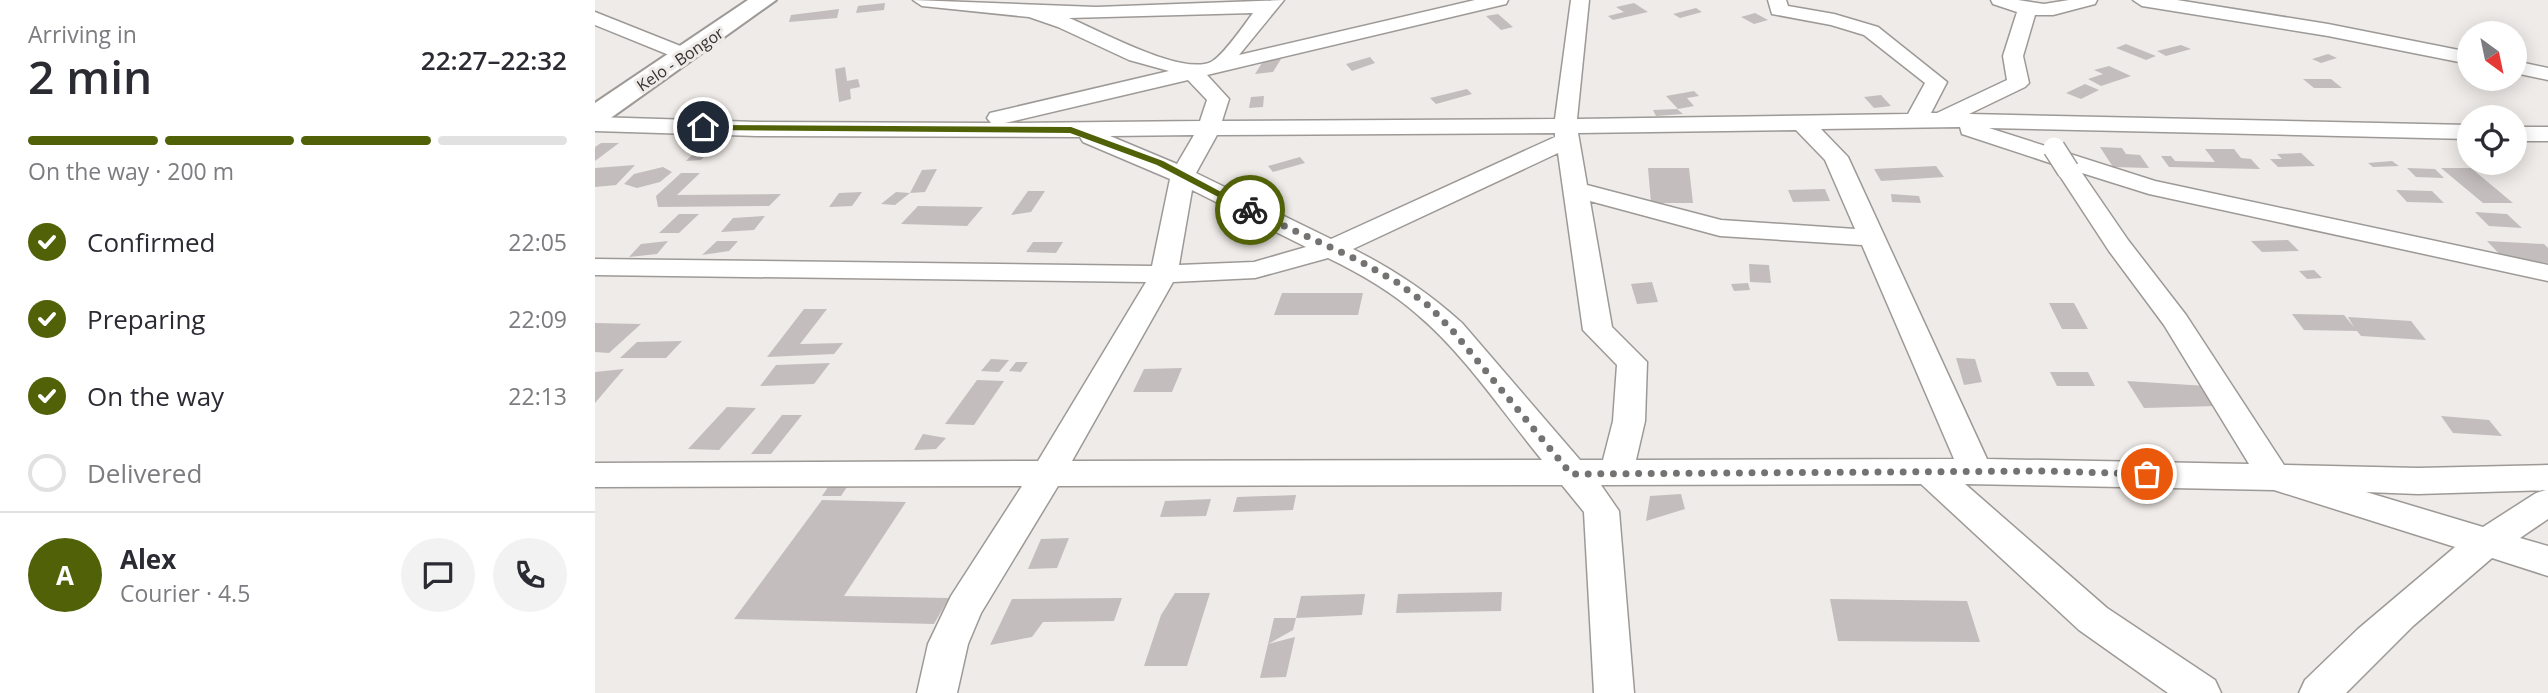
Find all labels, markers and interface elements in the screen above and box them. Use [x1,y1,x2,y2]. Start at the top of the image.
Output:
text: Arriving in [28,18,137,50]
north arrow [2457,21,2527,91]
map controls [2457,21,2527,175]
street label: Kelo - Bongor [632,22,728,96]
text: 22:27–22:32 [421,42,567,78]
text: 2 min [28,45,152,107]
pin [673,97,733,157]
button: locate [2457,105,2527,175]
icon: home [684,108,722,146]
text: On the way · 200 m [28,155,234,187]
courier [1215,175,1285,245]
icon: bike [1231,191,1269,229]
icon: check [28,223,66,261]
text: Confirmed [87,224,215,260]
text: 22:05 [508,226,567,258]
icon: check [28,300,66,338]
text: Preparing [87,301,205,337]
text: 22:09 [508,303,567,335]
icon: check [28,377,66,415]
text: On the way [87,378,224,414]
text: 22:13 [508,380,567,412]
pin [2117,444,2177,504]
text: Delivered [87,455,202,491]
icon: bag [2128,455,2166,493]
button: chat [401,538,475,612]
button: phone [493,538,567,612]
text: Alex [120,541,176,577]
text: A [56,557,74,593]
text: Courier · 4.5 [120,577,250,609]

